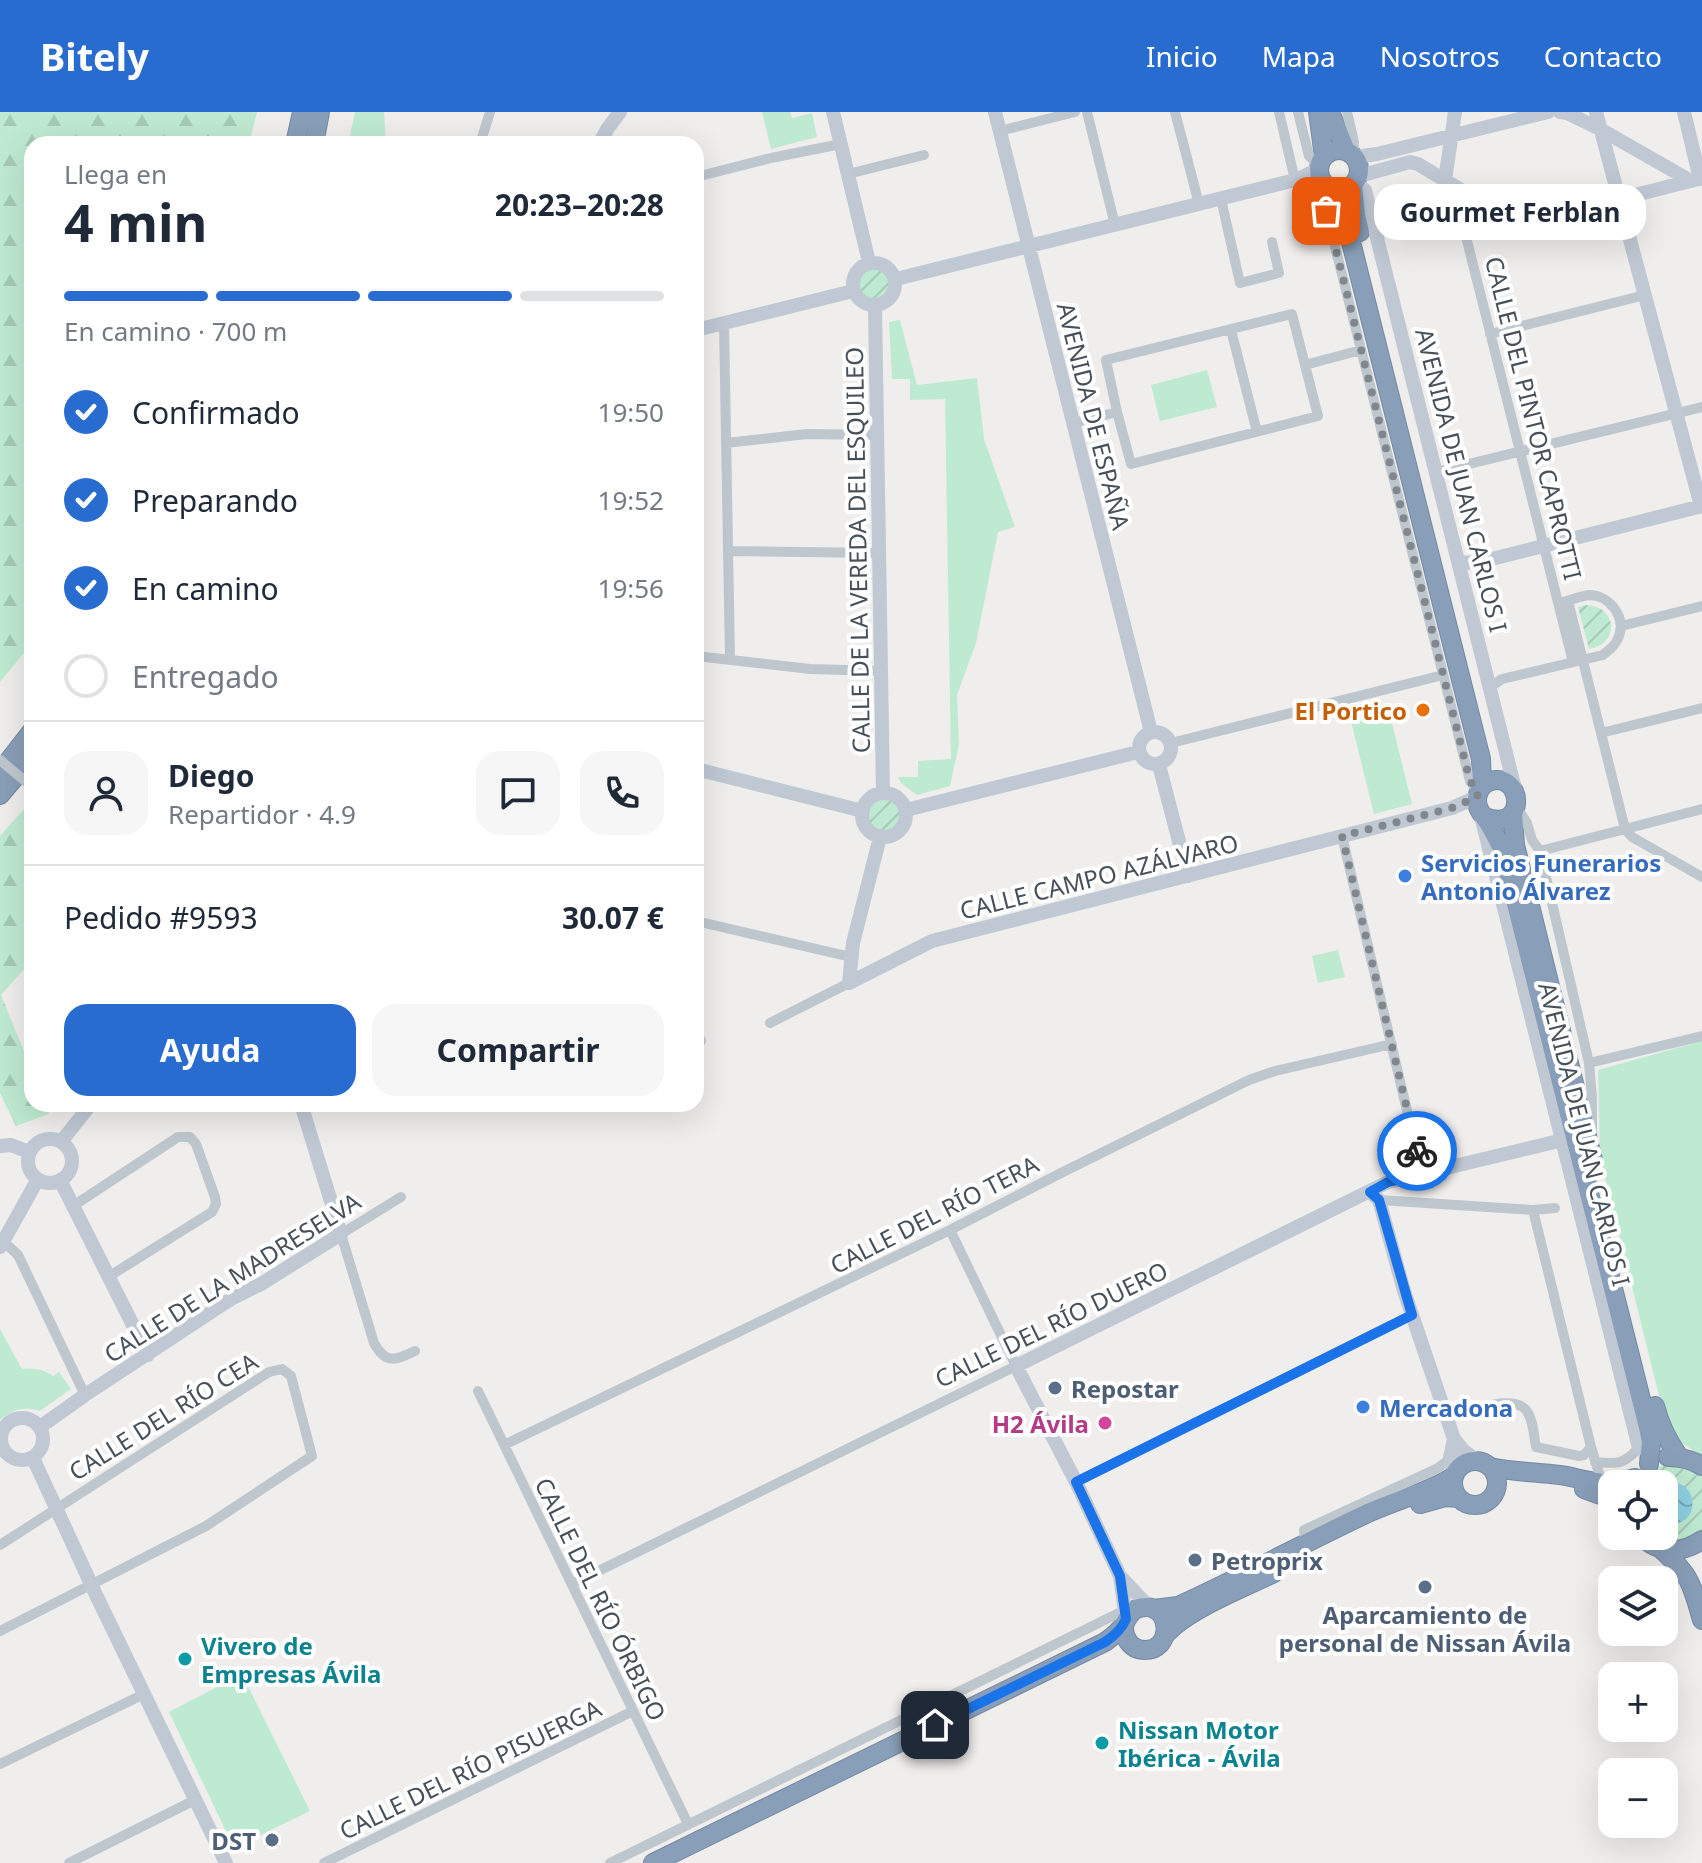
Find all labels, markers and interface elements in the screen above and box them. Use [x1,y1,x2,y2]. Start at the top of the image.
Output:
text: Bitely [40,30,149,82]
text: Inicio [1146,37,1218,75]
text: Mapa [1262,37,1336,75]
text: Nosotros [1380,37,1500,75]
text: Contacto [1544,37,1662,75]
text: Llega en [64,156,167,192]
pin [1292,177,1360,245]
callout: Gourmet Ferblan [1374,183,1646,239]
text: 20:23–20:28 [495,184,664,225]
text: 4 min [64,186,207,257]
icon: bag [1304,189,1348,233]
text: Gourmet Ferblan [1400,194,1620,230]
street label: CALLE DEL PINTOR CAPROTTI [1478,253,1590,583]
street label: AVENIDA DE ESPAÑA [1050,299,1138,534]
text: En camino · 700 m [64,313,287,349]
street label: AVENIDA DE JUAN CARLOS I [1408,325,1516,635]
street label: CALLE DE LA VEREDA DEL ESQUILEO [837,347,877,753]
icon: check [64,390,108,434]
text: Confirmado [132,392,300,433]
text: 19:50 [598,394,664,430]
icon: check [64,478,108,522]
text: Preparando [132,480,298,521]
text: 19:52 [598,482,664,518]
icon: check [64,566,108,610]
text: En camino [132,568,279,609]
text: 19:56 [598,570,664,606]
text: Entregado [132,656,279,697]
place label: El Portico [1295,694,1407,727]
marker: El Portico [1414,701,1432,719]
button: person [64,751,148,835]
button: chat [476,751,560,835]
button: phone [580,751,664,835]
text: Diego [168,755,255,796]
text: Repartidor · 4.9 [168,796,356,832]
street label: CALLE CAMPO AZÁLVARO [956,825,1242,927]
place label: Servicios Funerarios Antonio Álvarez [1421,846,1661,907]
marker: Servicios Funerarios Antonio Álvarez [1396,867,1414,885]
text: Pedido #9593 [64,897,258,938]
text: 30.07 € [562,897,664,938]
street label: AVENIDA DE JUAN CARLOS I [1531,979,1639,1289]
button: Ayuda [64,1004,356,1096]
button: Compartir [372,1004,664,1096]
courier [1377,1111,1457,1191]
icon: bike [1395,1129,1439,1173]
street label: CALLE DEL RÍO TERA [824,1147,1045,1281]
street label: CALLE DE LA MADRESELVA [97,1184,367,1370]
street label: CALLE DEL RÍO DUERO [929,1253,1173,1395]
street label: CALLE DEL RÍO CEA [62,1344,264,1487]
place label: Repostar [1071,1372,1179,1405]
marker: Repostar [1046,1379,1064,1397]
place label: Mercadona [1379,1391,1513,1424]
marker: Mercadona [1354,1398,1372,1416]
place label: H2 Ávila [992,1407,1089,1440]
marker: H2 Ávila [1096,1414,1114,1432]
map controls [1598,1470,1678,1838]
button: locate [1598,1470,1678,1550]
street label: CALLE DEL RÍO ÓRBIGO [528,1472,674,1726]
place label: Petroprix [1211,1544,1323,1577]
marker: Petroprix [1186,1551,1204,1569]
button: layers [1598,1566,1678,1646]
marker: Aparcamiento de personal de Nissan Ávila [1416,1578,1434,1596]
place label: Aparcamiento de personal de Nissan Ávila [1279,1598,1571,1659]
place label: Vivero de Empresas Ávila [201,1629,381,1690]
marker: Vivero de Empresas Ávila [176,1650,194,1668]
button: + [1598,1662,1678,1742]
street label: CALLE DEL RÍO PISUERGA [334,1691,607,1847]
pin [901,1691,969,1759]
icon: home [913,1703,957,1747]
place label: Nissan Motor Ibérica - Ávila [1118,1713,1281,1774]
marker: Nissan Motor Ibérica - Ávila [1093,1734,1111,1752]
button: − [1598,1758,1678,1838]
place label: DST [211,1824,256,1857]
marker: DST [263,1831,281,1849]

